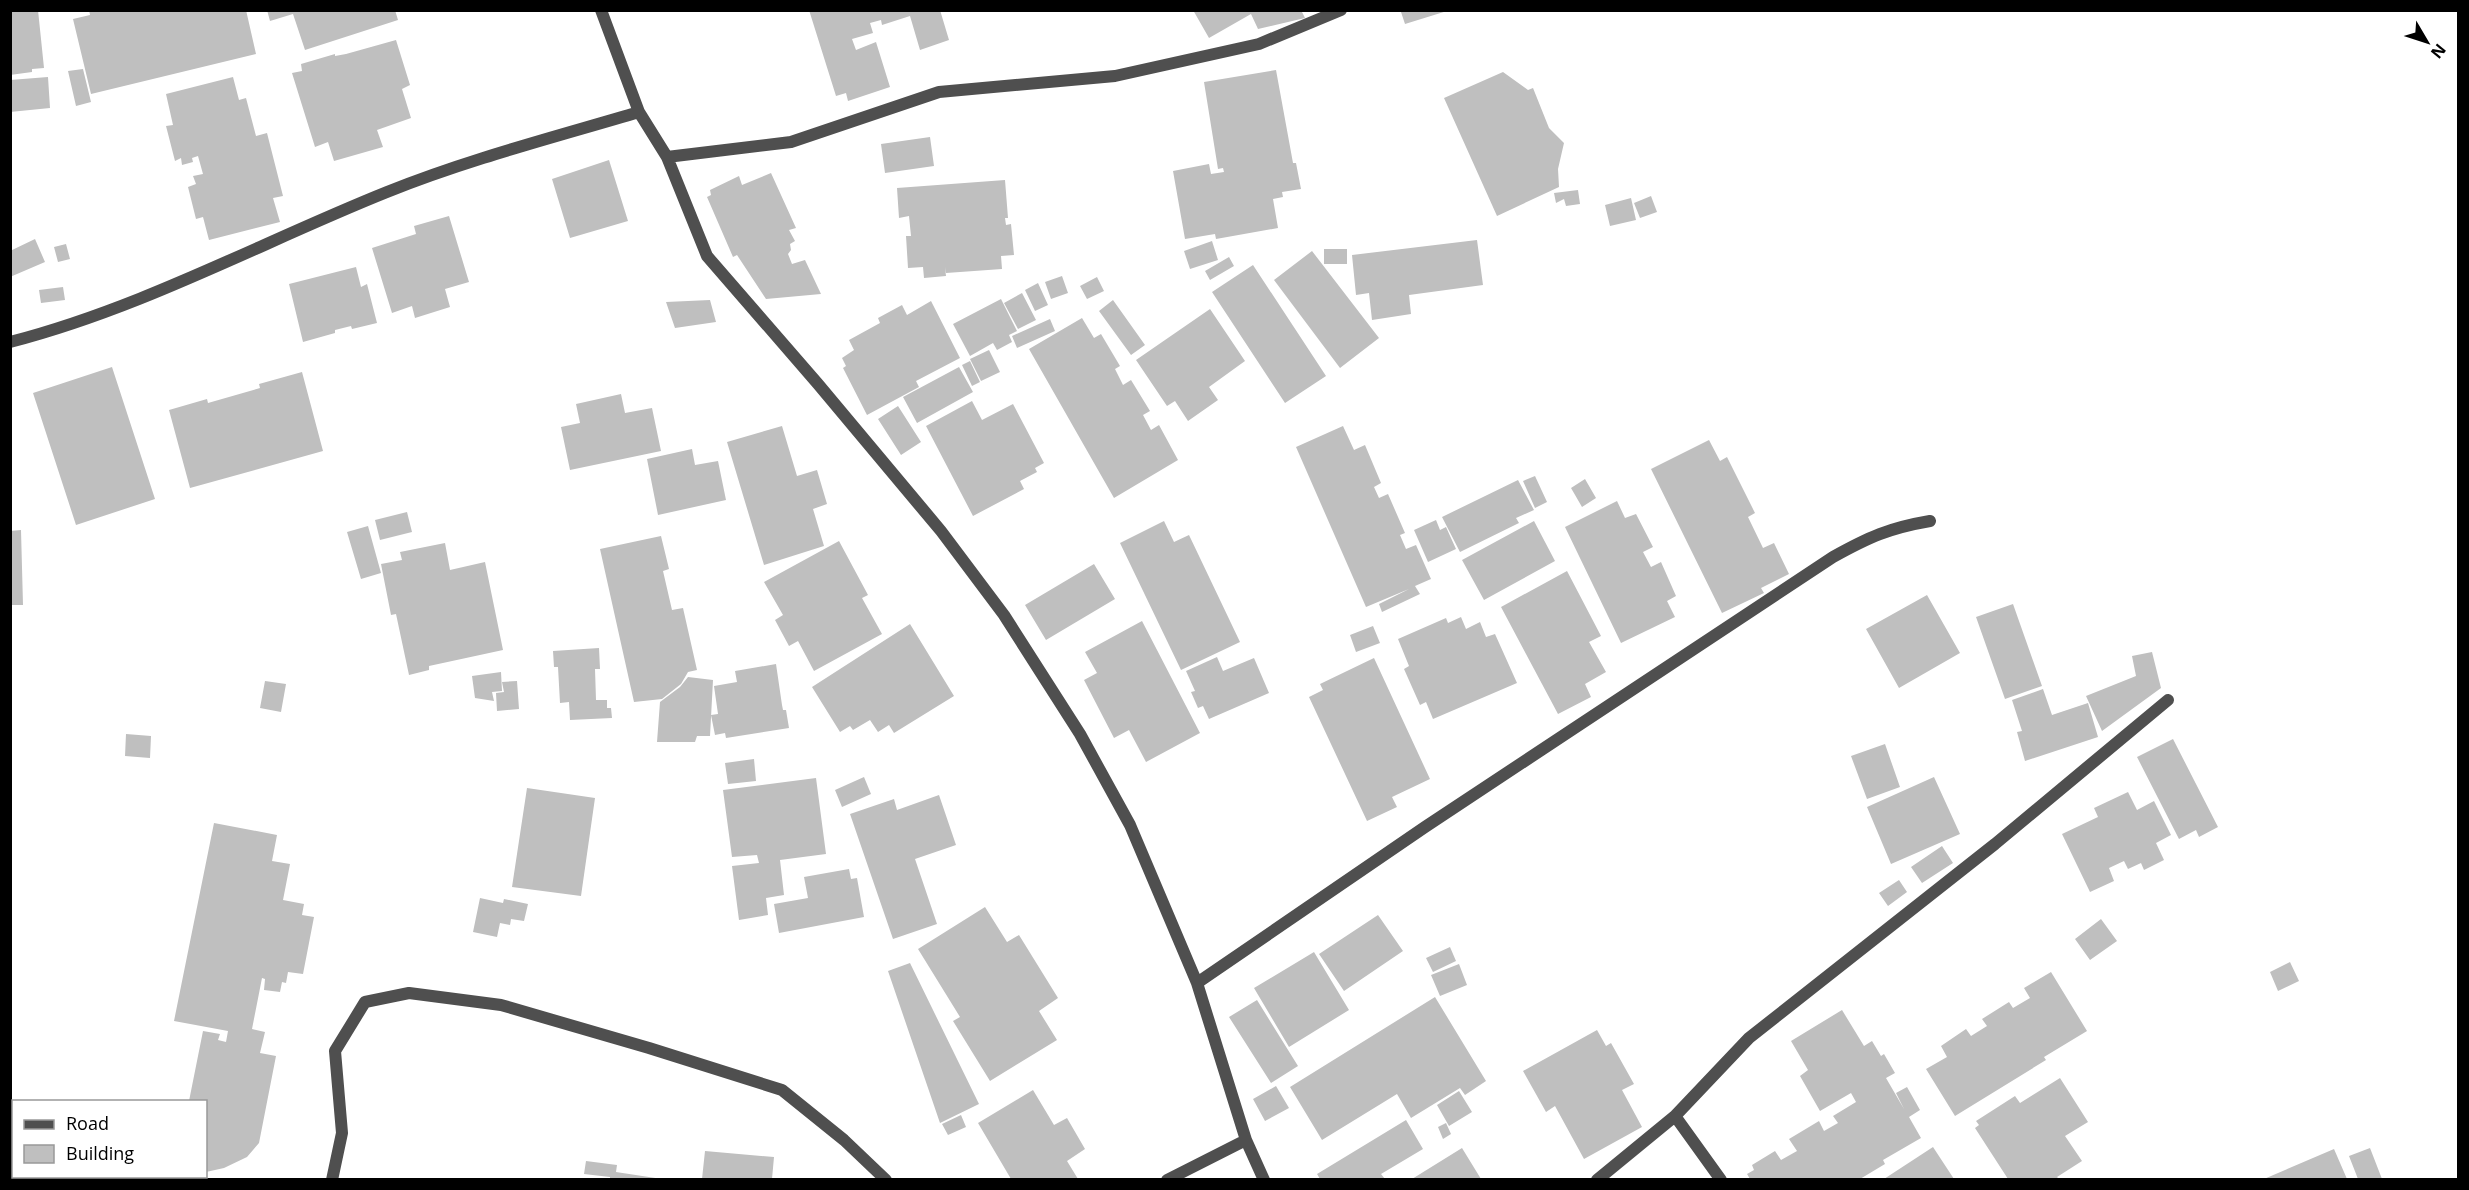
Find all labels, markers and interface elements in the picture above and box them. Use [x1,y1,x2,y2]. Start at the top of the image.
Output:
north arrow [2397,12,2457,72]
text: N [2426,39,2451,63]
legend [12,1100,207,1178]
text: Road [66,1111,109,1135]
text: Building [66,1141,134,1165]

